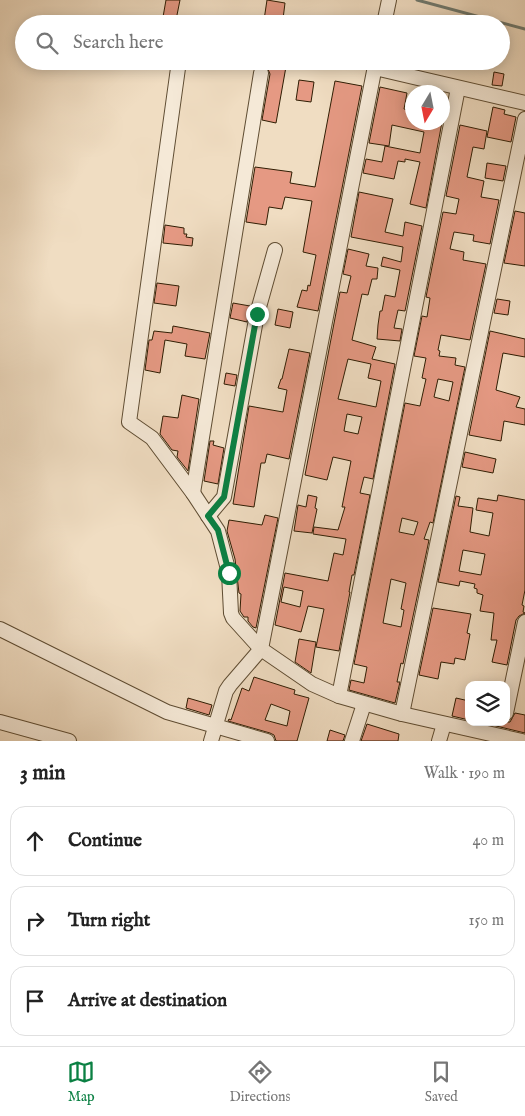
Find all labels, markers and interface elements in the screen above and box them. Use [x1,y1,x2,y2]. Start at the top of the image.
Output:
search box [15,15,510,70]
icon: search [33,29,61,57]
text: Search here [73,31,164,55]
north arrow [405,85,450,130]
route end [246,303,269,326]
route start [218,562,241,585]
map controls [465,681,510,726]
button: layers [465,681,510,726]
text: 3 min [20,760,65,787]
text: Walk · 190 m [424,764,505,784]
icon: ahead [21,827,49,855]
text: Continue [68,829,142,853]
text: 40 m [472,831,504,851]
icon: right [21,907,49,935]
text: Turn right [68,909,150,933]
text: 150 m [469,911,504,931]
icon: arrive [21,987,49,1015]
text: Arrive at destination [68,989,227,1013]
tab: Map [67,1058,95,1106]
tab: Directions [229,1058,290,1106]
tab: Saved [425,1058,458,1106]

